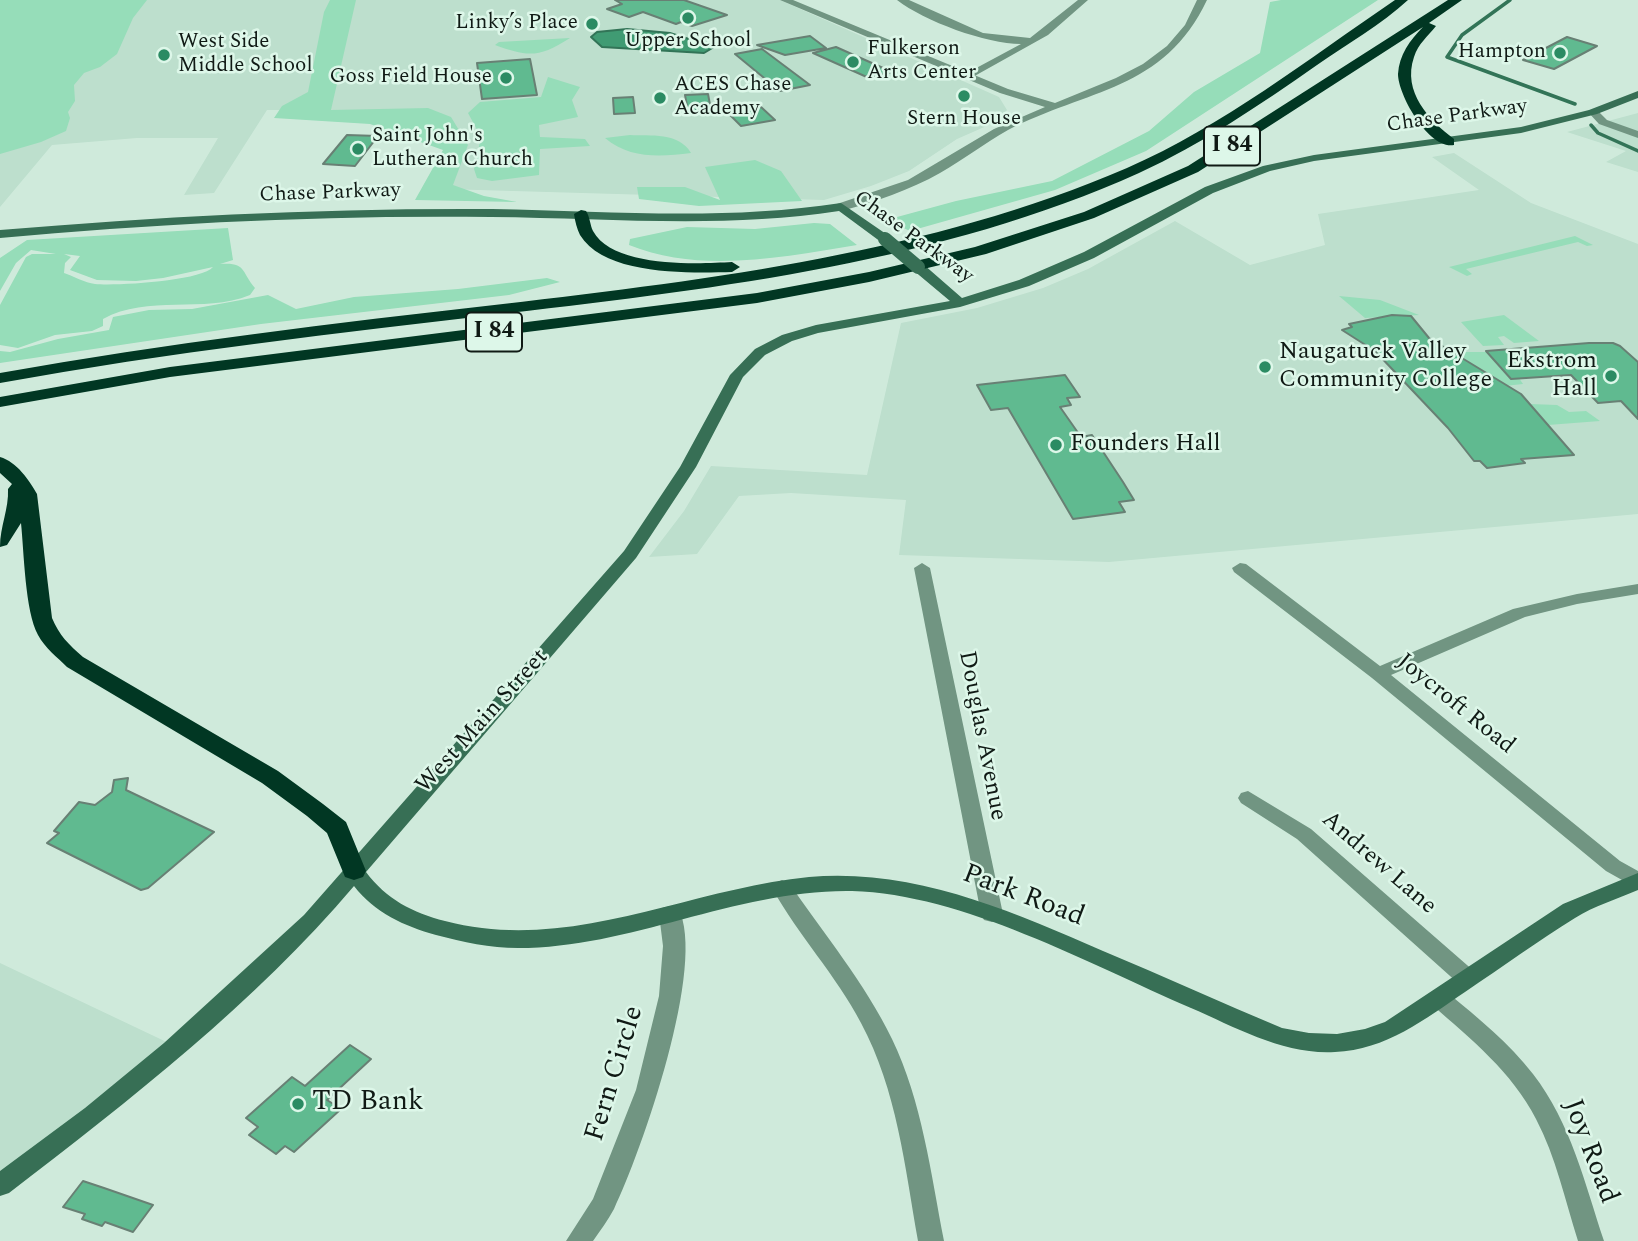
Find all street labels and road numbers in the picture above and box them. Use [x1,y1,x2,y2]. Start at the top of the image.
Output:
street label: Chase Parkway [1385,95,1529,139]
road number: I 84 [1204,127,1260,166]
street label: Chase Parkway [259,179,401,209]
street label: Chase Parkway [848,186,978,290]
road number: I 84 [466,312,522,352]
street label: West Main Street [411,644,555,800]
street label: Joycroft Road [1390,648,1520,762]
street label: Douglas Avenue [950,649,1012,823]
street label: Andrew Lane [1315,806,1441,922]
street label: Park Road [957,858,1089,936]
street label: Fern Circle [580,1002,652,1146]
street label: Joy Road [1554,1095,1624,1209]

